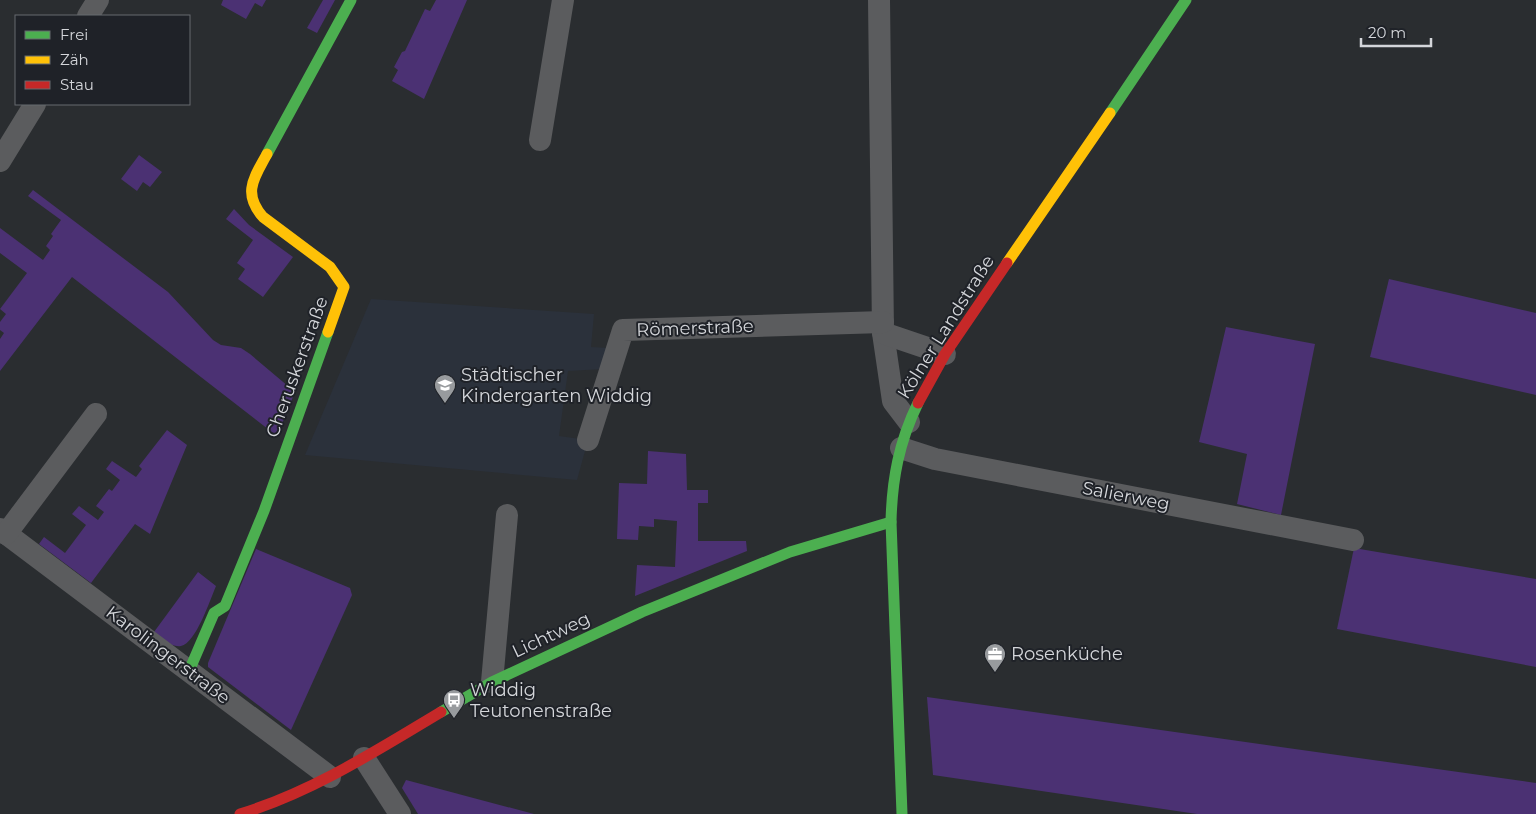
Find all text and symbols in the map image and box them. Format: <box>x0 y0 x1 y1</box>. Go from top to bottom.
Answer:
legend <box>15 15 190 105</box>
scale bar <box>1361 15 1431 47</box>
text: 20 m <box>1368 23 1406 42</box>
text: Frei <box>60 25 88 44</box>
text: Zäh <box>60 50 89 69</box>
text: Stau <box>60 75 94 94</box>
street label: Kölner Landstraße <box>893 251 999 403</box>
street label: Cheruskerstraße <box>261 293 333 441</box>
street label: Römerstraße <box>636 315 754 341</box>
place label: Städtischer Kindergarten Widdig <box>461 364 652 407</box>
school or university icon: Städtischer Kindergarten Widdig <box>433 373 457 404</box>
street label: Salierweg <box>1080 477 1172 515</box>
street label: Karolingerstraße <box>102 601 235 709</box>
street label: Lichtweg <box>509 607 593 663</box>
office icon: Rosenküche <box>983 642 1007 673</box>
place label: Rosenküche <box>1011 643 1123 665</box>
place label: Widdig Teutonenstraße <box>470 679 612 722</box>
bus stop icon: Widdig Teutonenstraße <box>442 688 466 719</box>

